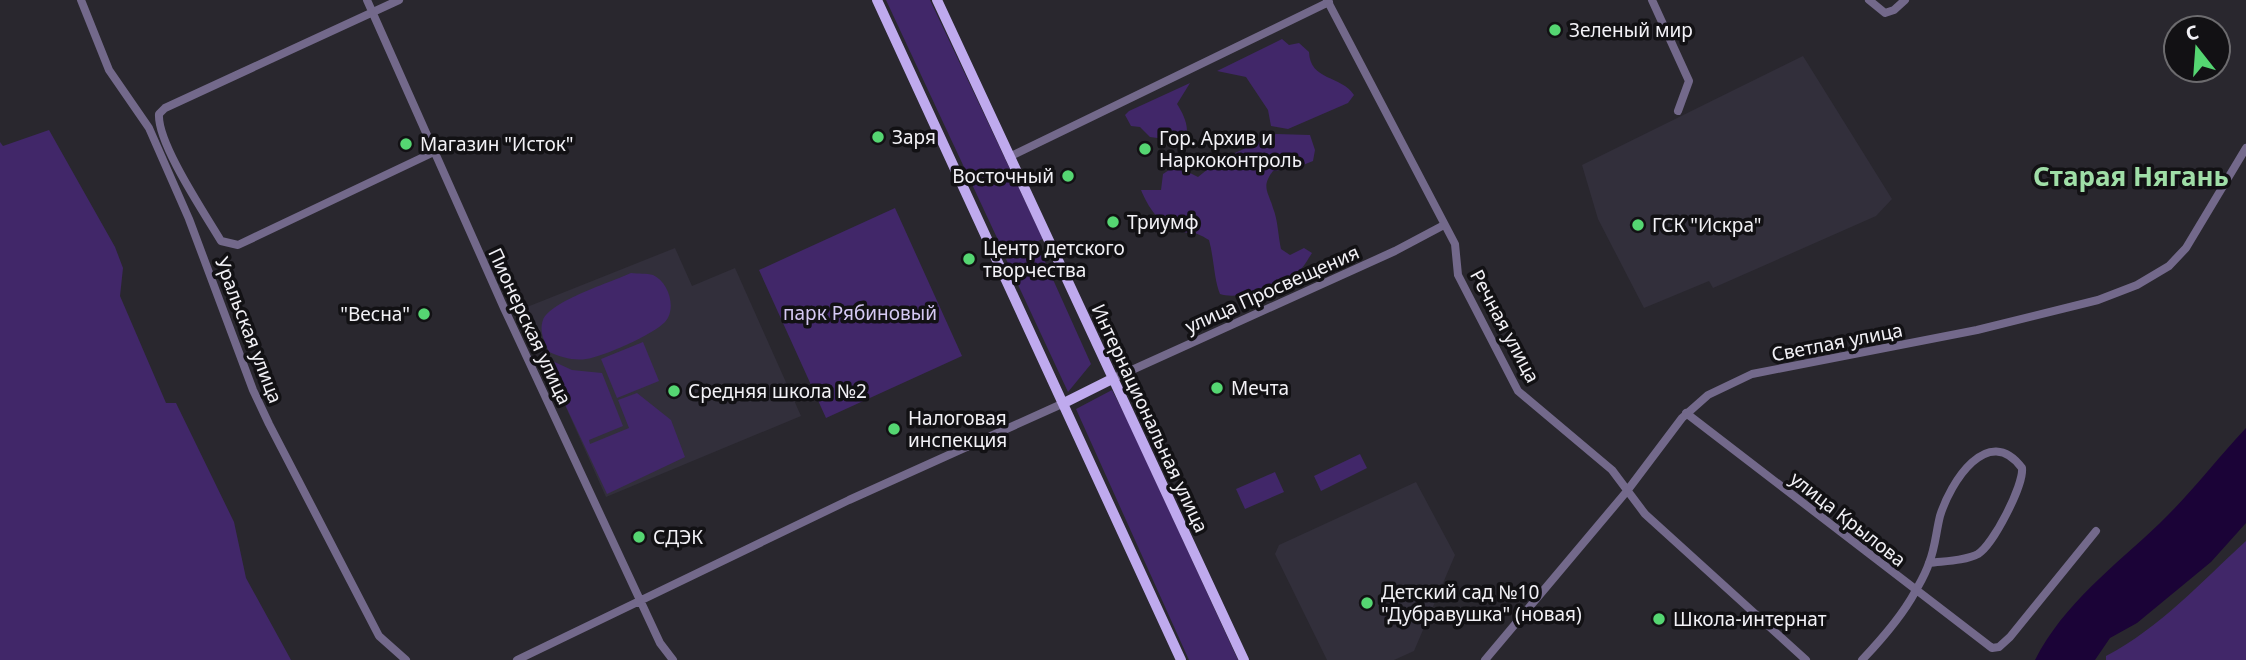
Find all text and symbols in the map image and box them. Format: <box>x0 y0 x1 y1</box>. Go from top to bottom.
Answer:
north arrow <box>2162 14 2232 84</box>
place label: Зеленый мир <box>1569 17 1693 43</box>
text: С <box>2182 19 2202 47</box>
marker: Зеленый мир <box>1547 22 1563 38</box>
place label: Заря <box>892 124 936 150</box>
place label: Гор. Архив и Наркоконтроль <box>1159 125 1302 173</box>
marker: Заря <box>870 129 886 145</box>
place label: Магазин "Исток" <box>420 131 574 157</box>
marker: Магазин "Исток" <box>398 136 414 152</box>
marker: Гор. Архив и Наркоконтроль <box>1137 141 1153 157</box>
district label: Старая Нягань <box>2033 158 2229 194</box>
place label: Восточный <box>952 163 1054 189</box>
marker: Восточный <box>1060 168 1076 184</box>
place label: Триумф <box>1127 209 1199 235</box>
place label: ГСК "Искра" <box>1652 212 1762 238</box>
marker: Триумф <box>1105 214 1121 230</box>
marker: ГСК "Искра" <box>1630 217 1646 233</box>
place label: Центр детского творчества <box>983 235 1125 283</box>
street label: улица Просвещения <box>1181 239 1363 339</box>
street label: Пионерская улица <box>482 243 578 409</box>
marker: Центр детского творчества <box>961 251 977 267</box>
street label: Уральская улица <box>209 253 289 407</box>
street label: Речная улица <box>1464 265 1546 387</box>
street label: Интернациональная улица <box>1086 299 1214 537</box>
park label: парк Рябиновый <box>783 300 937 326</box>
place label: "Весна" <box>340 301 410 327</box>
marker: "Весна" <box>416 306 432 322</box>
street label: Светлая улица <box>1769 317 1905 367</box>
place label: Мечта <box>1231 375 1289 401</box>
place label: Средняя школа №2 <box>688 378 867 404</box>
marker: Мечта <box>1209 380 1225 396</box>
marker: Средняя школа №2 <box>666 383 682 399</box>
place label: Налоговая инспекция <box>908 405 1007 453</box>
marker: Налоговая инспекция <box>886 421 902 437</box>
street label: улица Крылова <box>1785 466 1911 572</box>
place label: СДЭК <box>653 524 703 550</box>
marker: СДЭК <box>631 529 647 545</box>
place label: Детский сад №10 "Дубравушка" (новая) <box>1381 579 1582 627</box>
marker: Детский сад №10 "Дубравушка" (новая) <box>1359 595 1375 611</box>
place label: Школа-интернат <box>1673 606 1827 632</box>
marker: Школа-интернат <box>1651 611 1667 627</box>

